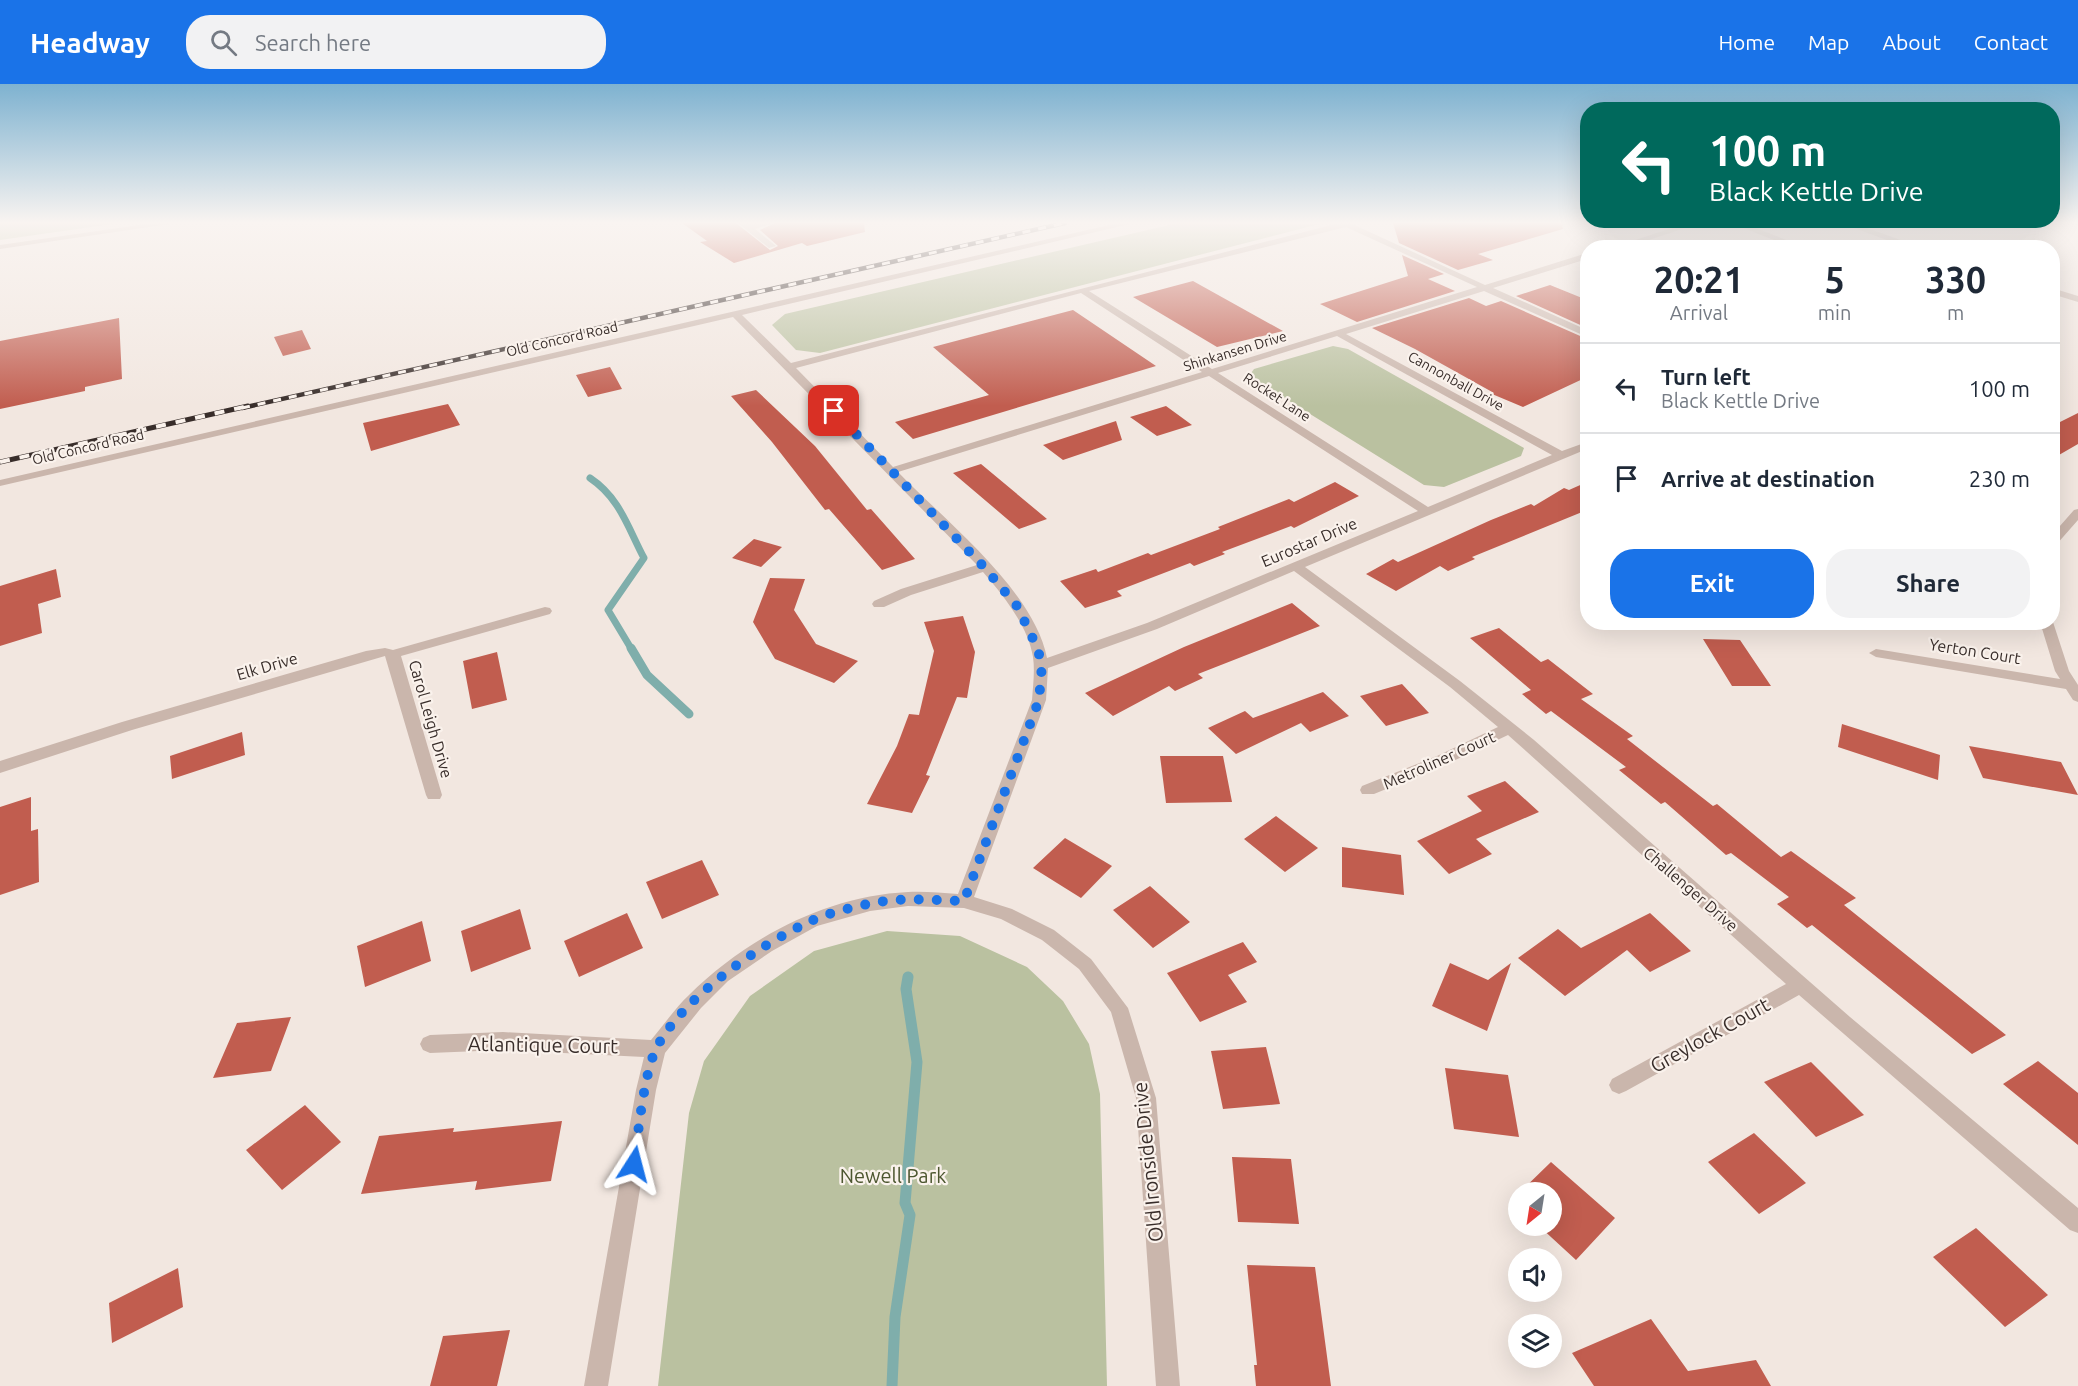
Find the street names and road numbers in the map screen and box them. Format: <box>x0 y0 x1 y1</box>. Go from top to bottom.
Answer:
street label: Old Concord Road <box>505 318 619 360</box>
street label: Shinkansen Drive <box>1181 328 1289 374</box>
street label: Cannonball Drive <box>1405 348 1507 414</box>
street label: Rocket Lane <box>1240 369 1314 425</box>
street label: Old Concord Road <box>31 426 145 468</box>
street label: Eurostar Drive <box>1258 514 1360 570</box>
street label: Yerton Court <box>1928 635 2023 667</box>
street label: Elk Drive <box>234 649 300 683</box>
street label: Carol Leigh Drive <box>406 658 456 780</box>
street label: Metroliner Court <box>1380 727 1499 793</box>
street label: Challenger Drive <box>1640 843 1742 935</box>
street label: Greylock Court <box>1646 992 1774 1077</box>
street label: Atlantique Court <box>468 1032 618 1057</box>
street label: Old Ironside Drive <box>1128 1081 1167 1243</box>

